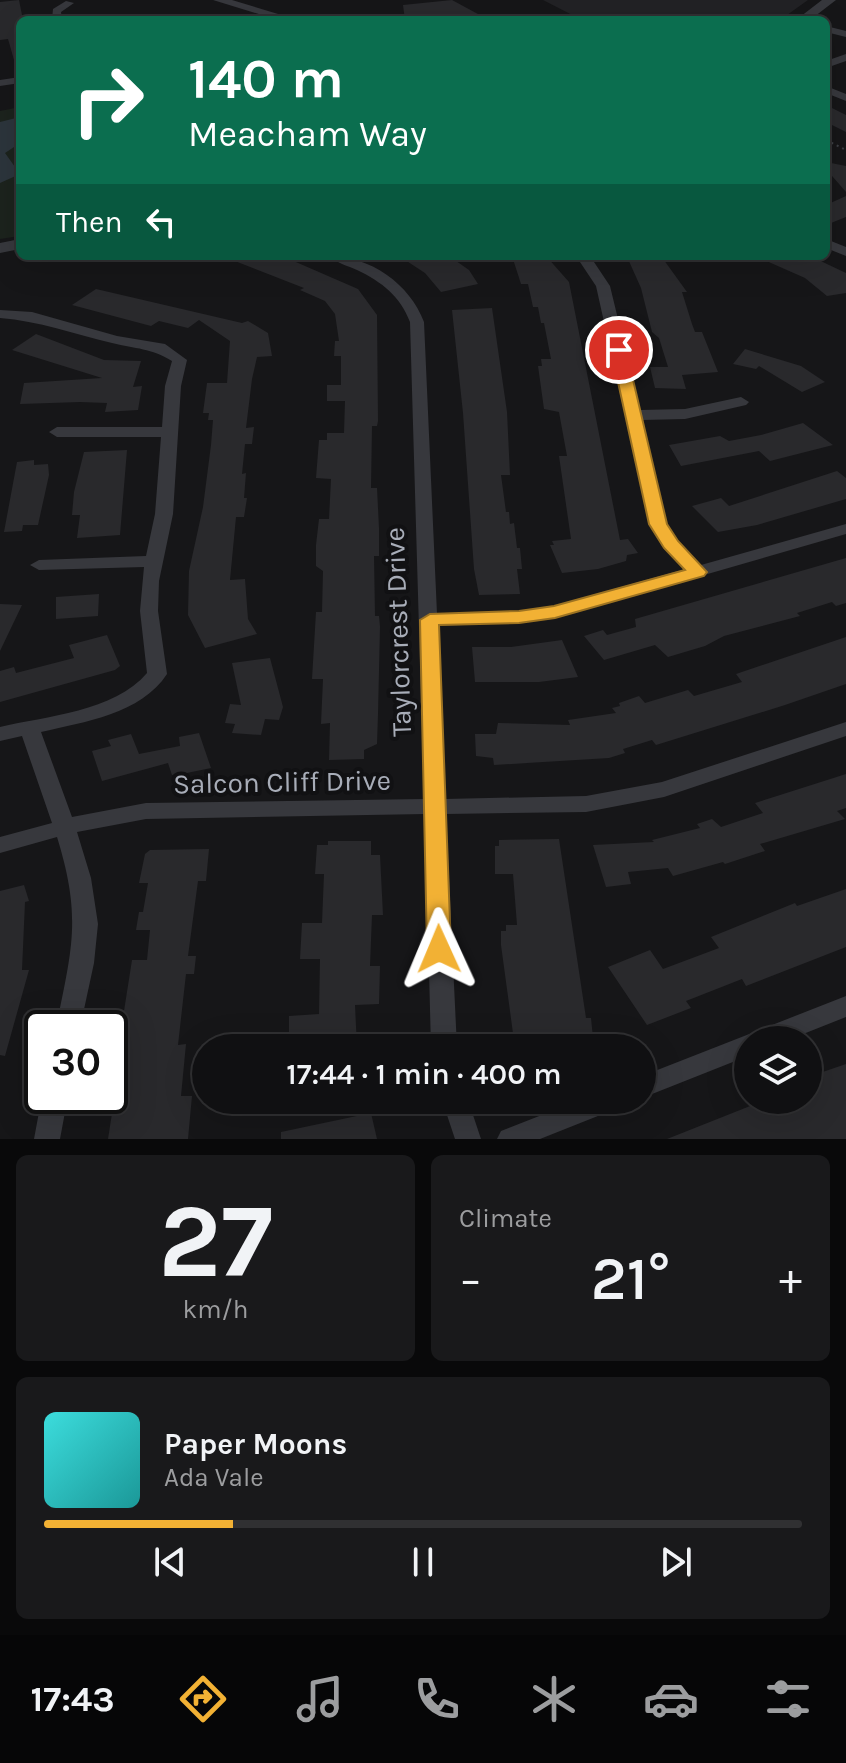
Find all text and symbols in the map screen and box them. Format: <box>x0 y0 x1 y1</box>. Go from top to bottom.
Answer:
text: 140 m <box>188 46 344 111</box>
icon: right <box>56 48 160 152</box>
text: Meacham Way <box>188 113 427 155</box>
icon: left <box>139 200 183 244</box>
text: Then <box>56 204 123 240</box>
pin <box>585 316 653 384</box>
icon: arrive <box>597 328 641 372</box>
street label: Taylorcrest Drive <box>378 527 418 737</box>
street label: Salcon Cliff Drive <box>173 764 391 800</box>
position arrow <box>397 907 481 991</box>
speed limit sign: 30 <box>24 1010 128 1114</box>
map controls <box>734 1026 822 1114</box>
button: layers <box>734 1026 822 1114</box>
text: 17:44 · 1 min · 400 m <box>286 1056 562 1092</box>
text: 27 <box>158 1181 273 1302</box>
text: Climate <box>459 1203 552 1234</box>
text: 21° <box>591 1244 670 1314</box>
text: − <box>459 1254 482 1305</box>
text: + <box>779 1254 802 1305</box>
text: km/h <box>183 1294 248 1325</box>
text: Paper Moons <box>164 1426 347 1462</box>
text: Ada Vale <box>164 1462 264 1493</box>
icon: previous <box>148 1540 192 1584</box>
icon: pause <box>401 1540 445 1584</box>
icon: next <box>654 1540 698 1584</box>
icon: directions <box>175 1671 231 1727</box>
icon: music <box>292 1671 348 1727</box>
icon: phone <box>409 1671 465 1727</box>
icon: climate <box>526 1671 582 1727</box>
icon: car <box>643 1671 699 1727</box>
icon: filters <box>760 1671 816 1727</box>
text: 17:43 <box>30 1678 115 1720</box>

